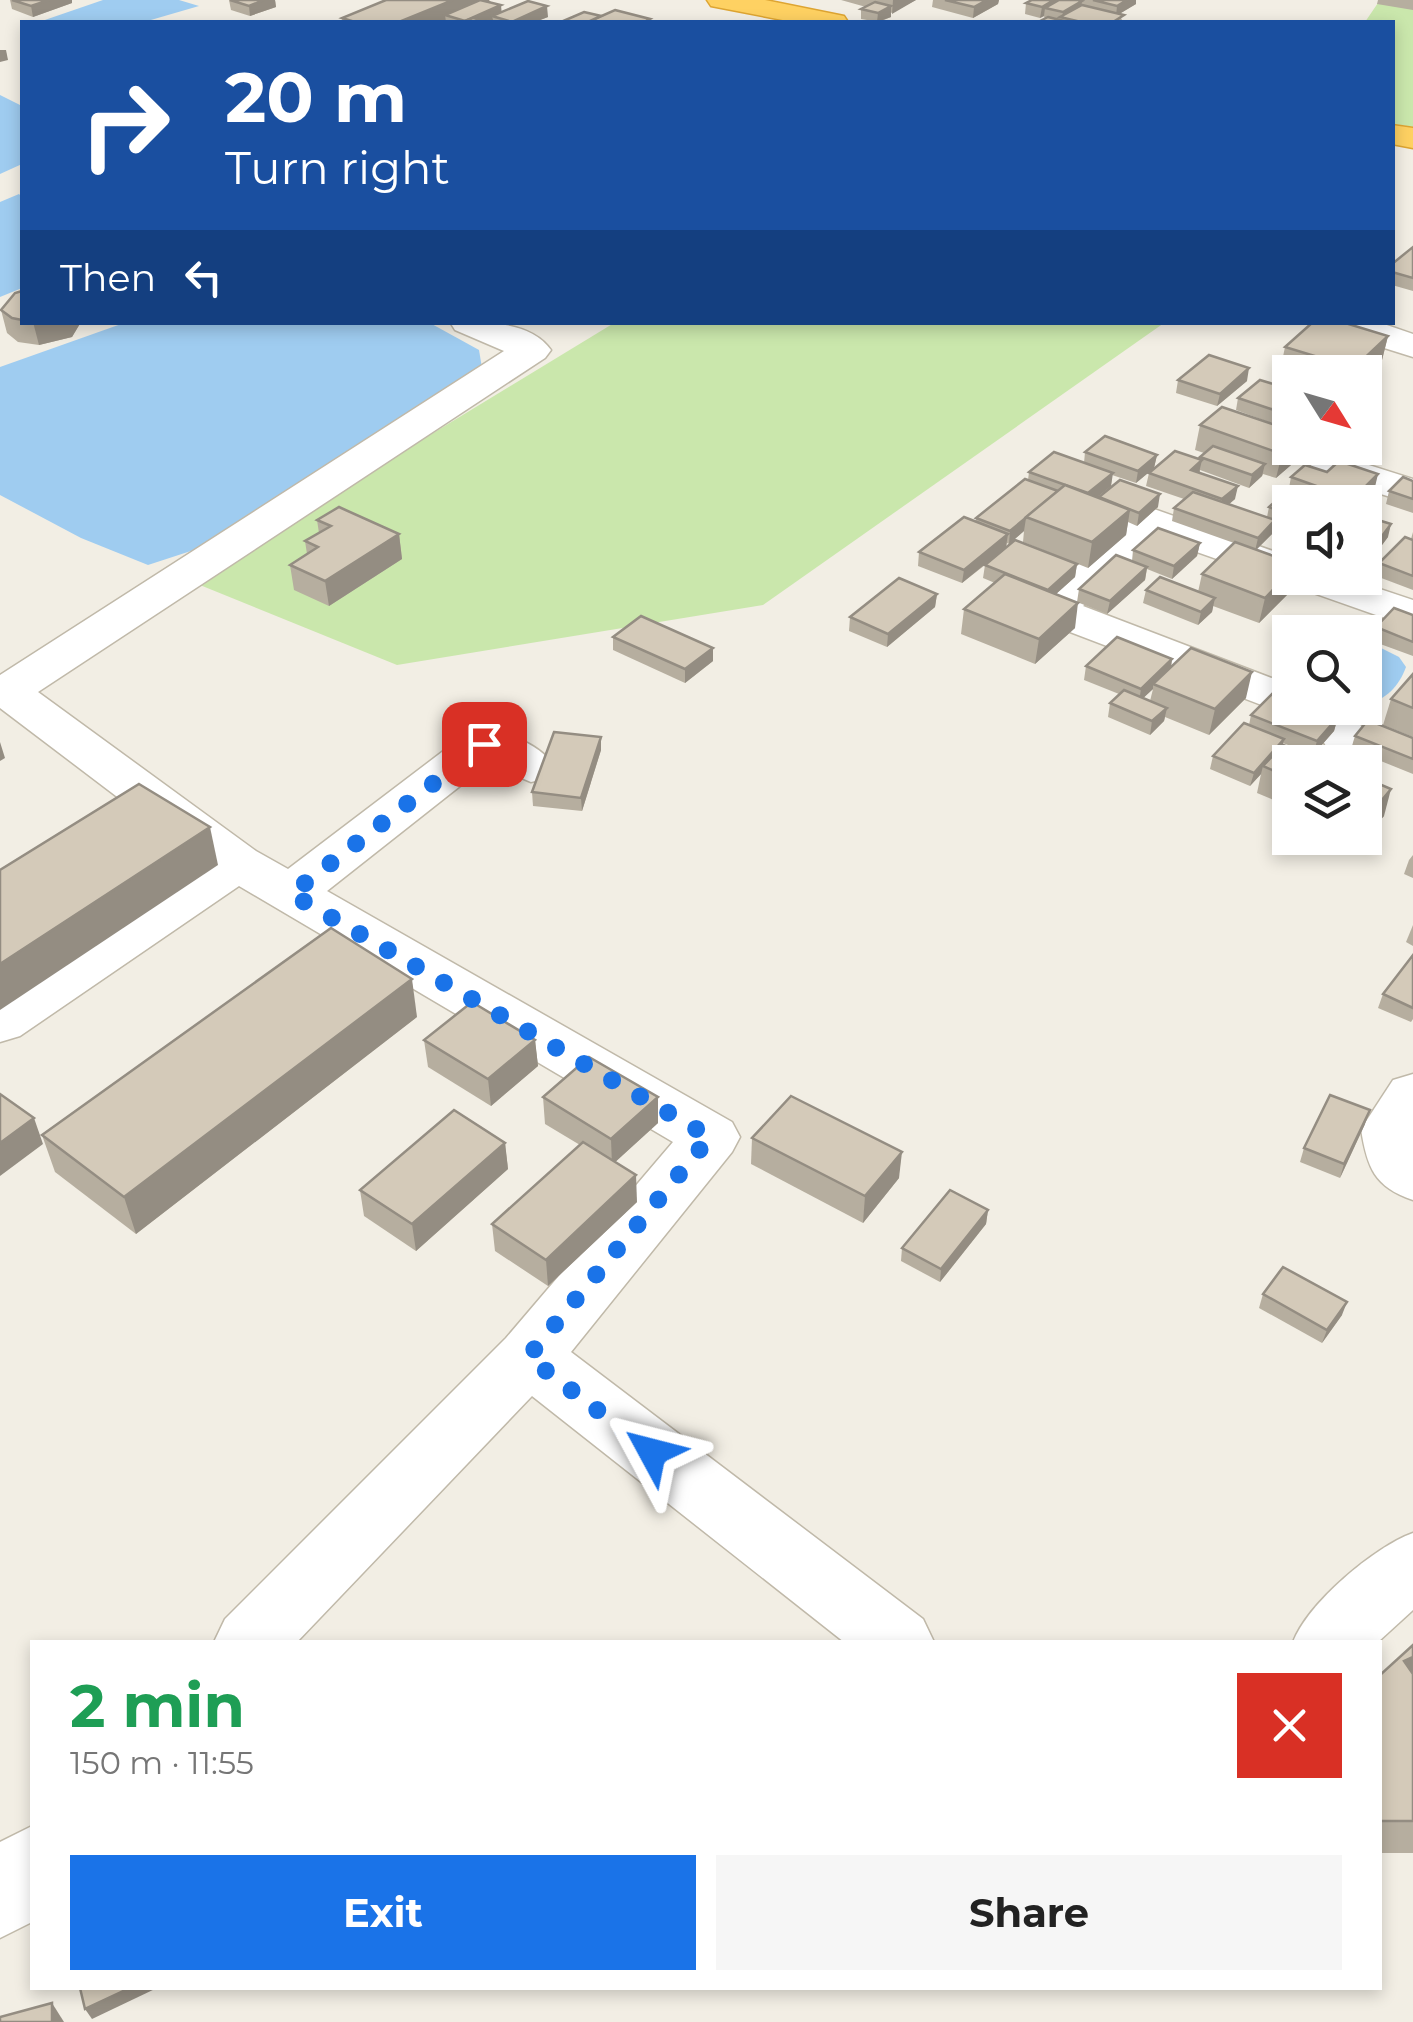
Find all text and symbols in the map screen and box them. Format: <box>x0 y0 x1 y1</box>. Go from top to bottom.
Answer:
text: 20 m <box>225 54 407 140</box>
icon: right <box>60 60 190 190</box>
text: Turn right <box>225 140 450 195</box>
icon: left <box>176 250 231 305</box>
text: Then <box>60 254 156 301</box>
north arrow <box>1272 355 1382 465</box>
map controls <box>1272 355 1382 855</box>
button: sound <box>1272 485 1382 595</box>
button: search <box>1272 615 1382 725</box>
pin <box>442 702 527 787</box>
icon: arrive <box>457 717 512 772</box>
button: layers <box>1272 745 1382 855</box>
position arrow <box>600 1400 704 1504</box>
text: 2 min <box>70 1669 245 1742</box>
button: close <box>1237 1673 1342 1778</box>
text: 150 m · 11:55 <box>70 1743 254 1782</box>
button: Exit <box>70 1855 696 1970</box>
button: Share <box>716 1855 1342 1970</box>

